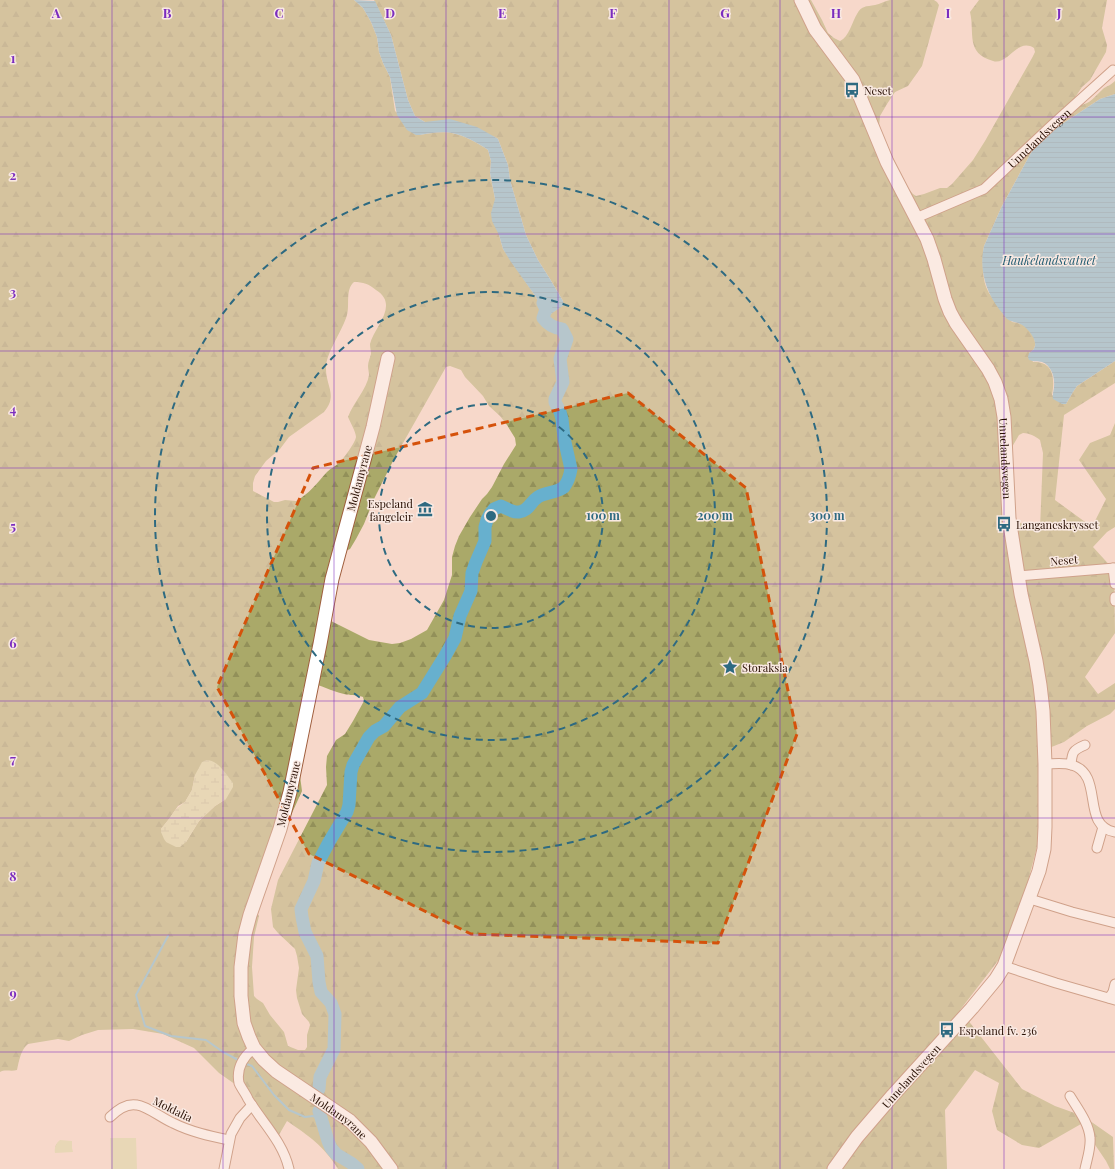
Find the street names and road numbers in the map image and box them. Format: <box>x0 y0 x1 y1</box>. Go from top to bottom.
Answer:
street label: Unnelandsvegen <box>1004 104 1074 171</box>
street label: Unnelandsvegen <box>997 417 1016 500</box>
street label: Moldamyrane <box>343 443 375 513</box>
street label: Neset <box>1050 551 1078 569</box>
street label: Moldamyrane <box>273 759 304 829</box>
street label: Unnelandsvegen <box>878 1040 944 1111</box>
street label: Moldamyrane <box>308 1089 371 1142</box>
street label: Moldalia <box>151 1093 196 1125</box>

